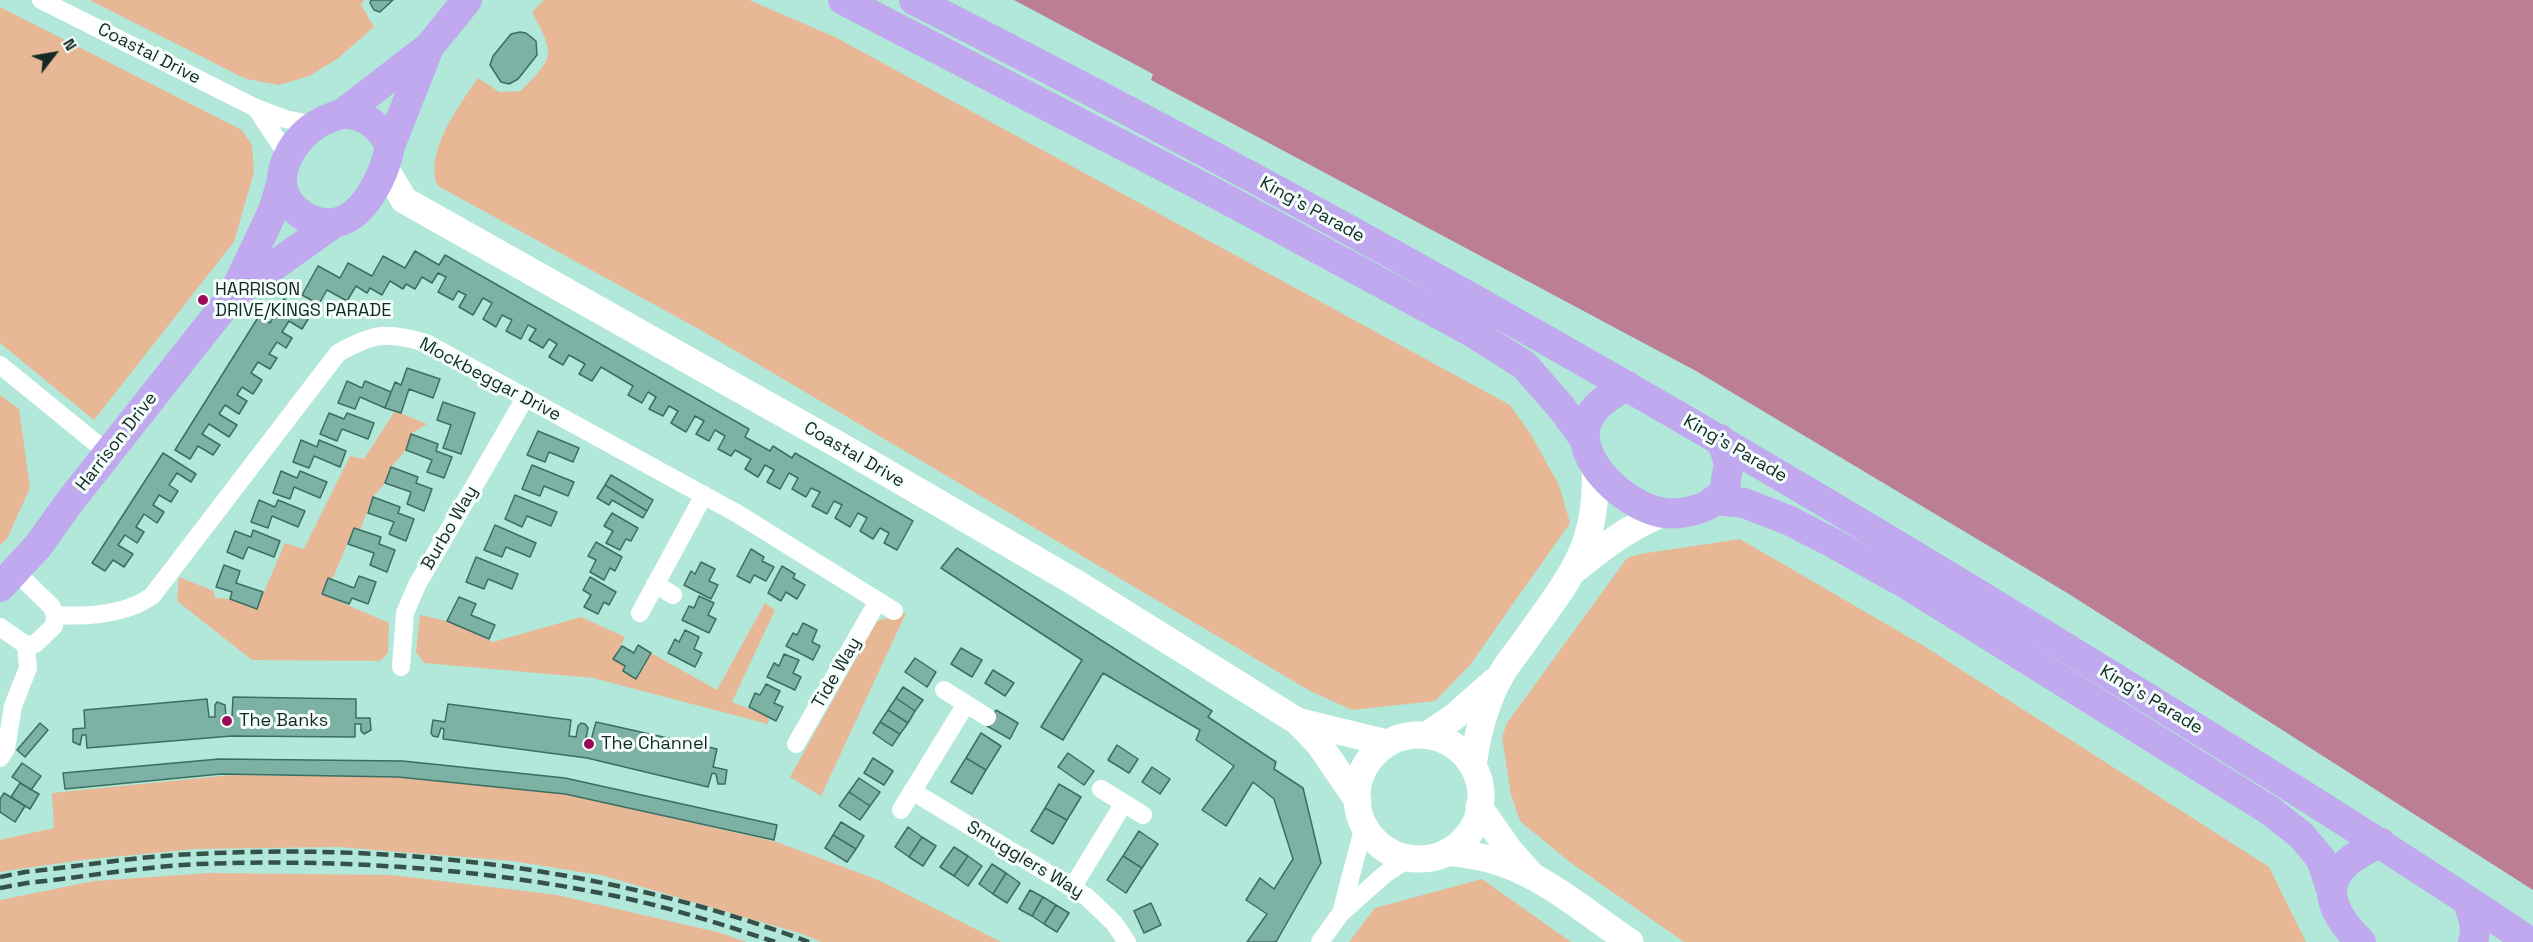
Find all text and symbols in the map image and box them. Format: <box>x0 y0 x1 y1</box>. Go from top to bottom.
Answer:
street label: Coastal Drive <box>94 19 204 89</box>
north arrow <box>24 24 84 84</box>
text: N <box>58 34 82 54</box>
street label: King's Parade <box>1256 172 1368 248</box>
place label: HARRISON DRIVE/KINGS PARADE <box>215 279 391 322</box>
marker: HARRISON DRIVE/KINGS PARADE <box>196 293 210 307</box>
street label: Mockbeggar Drive <box>415 334 565 426</box>
street label: Harrison Drive <box>72 388 162 496</box>
street label: King's Parade <box>1679 411 1791 487</box>
street label: Coastal Drive <box>800 417 908 493</box>
street label: Burbo Way <box>417 482 483 574</box>
street label: Tide Way <box>808 634 866 712</box>
street label: King's Parade <box>2096 661 2206 739</box>
place label: The Banks <box>239 710 328 732</box>
marker: The Banks <box>220 714 234 728</box>
place label: The Channel <box>601 733 708 755</box>
marker: The Channel <box>582 737 596 751</box>
street label: Smugglers Way <box>962 816 1088 904</box>

